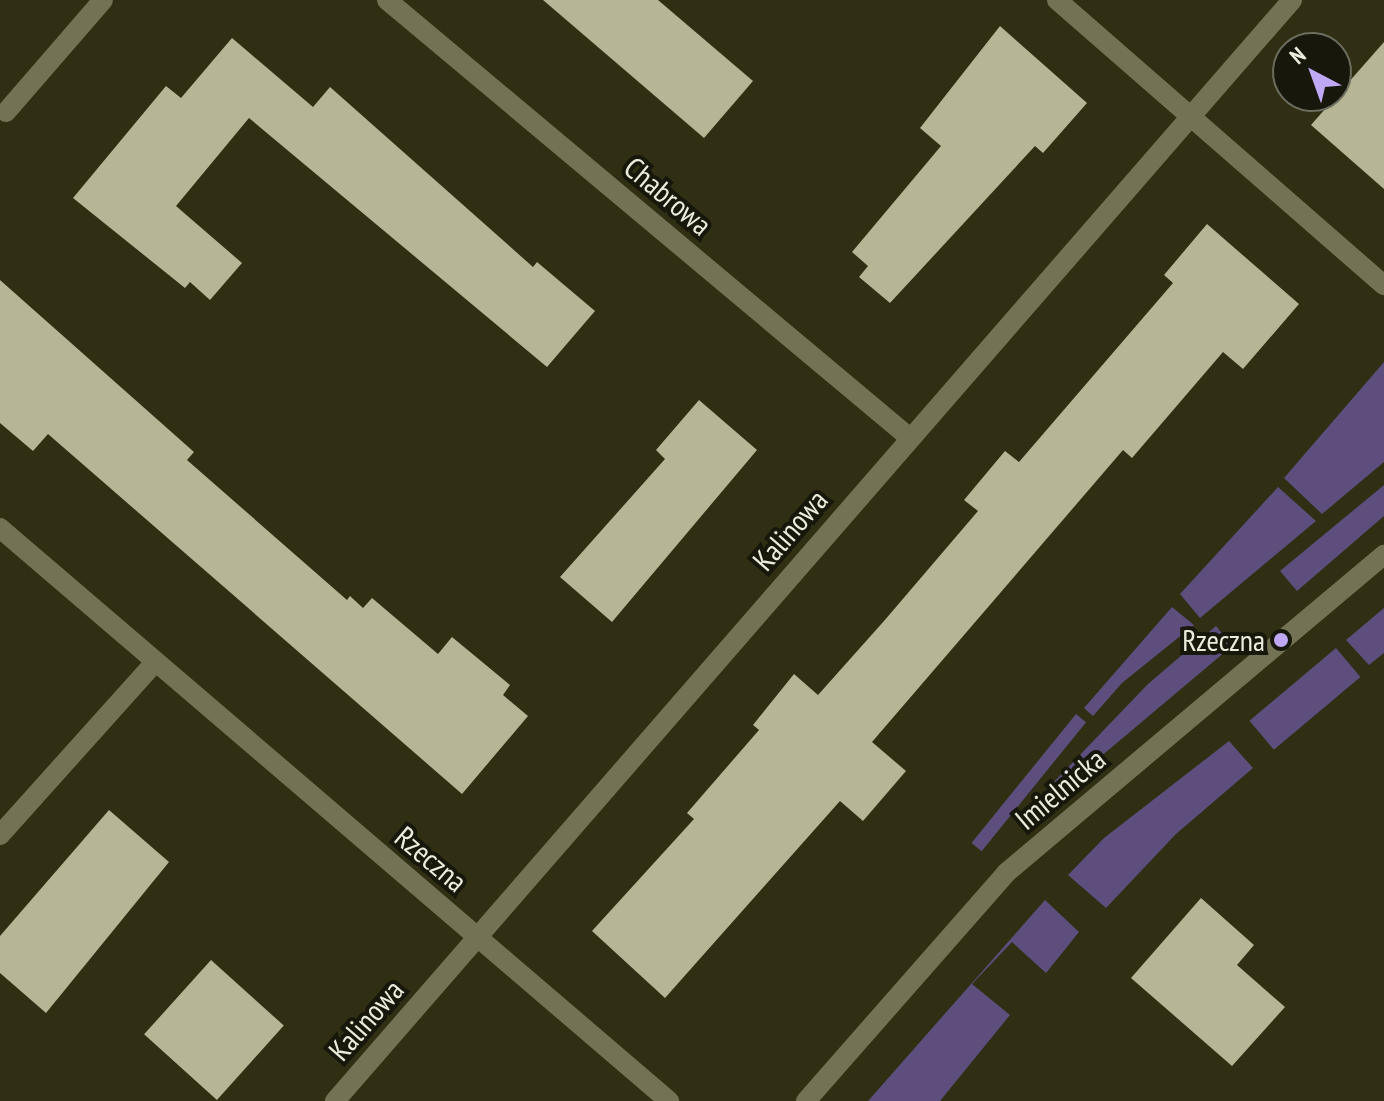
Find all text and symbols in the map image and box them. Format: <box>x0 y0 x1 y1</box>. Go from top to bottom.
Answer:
north arrow <box>1272 32 1352 112</box>
text: N <box>1284 41 1311 70</box>
street label: Chabrowa <box>617 149 719 243</box>
street label: Kalinowa <box>745 482 835 578</box>
place label: Rzeczna <box>1182 622 1265 658</box>
marker: Rzeczna <box>1272 631 1290 649</box>
street label: Imielnicka <box>1008 741 1112 837</box>
street label: Rzeczna <box>388 819 474 899</box>
street label: Kalinowa <box>321 972 411 1068</box>

